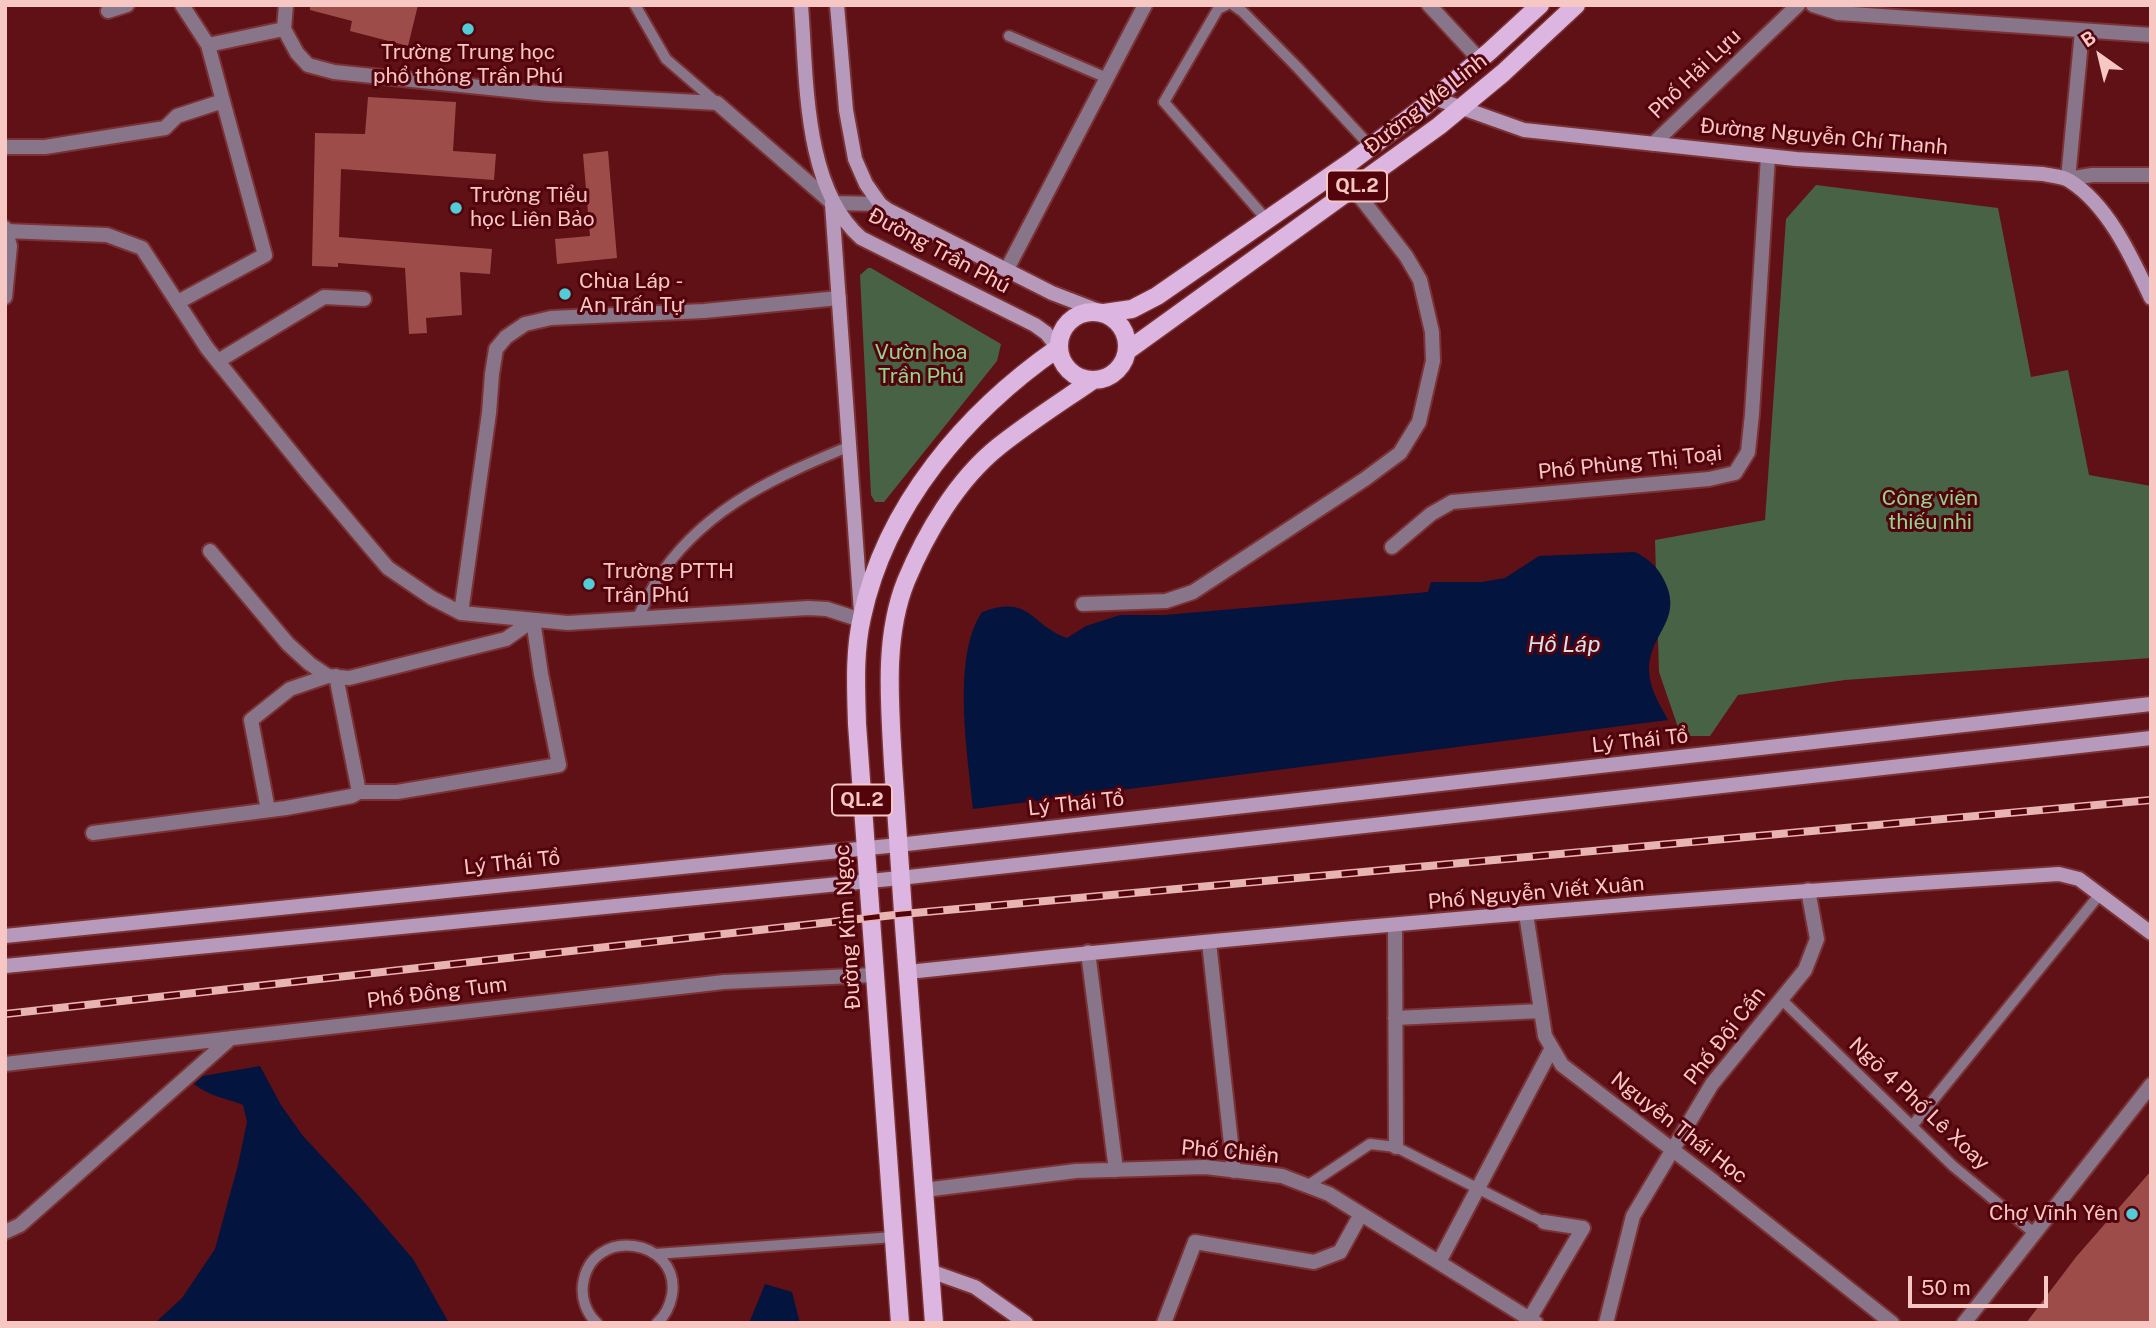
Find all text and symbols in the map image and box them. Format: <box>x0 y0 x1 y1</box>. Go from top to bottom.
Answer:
marker: Trường Trung học phổ thông Trần Phú <box>460 21 476 37</box>
north arrow <box>2065 21 2135 91</box>
street label: Phố Hải Lựu <box>1644 24 1746 124</box>
text: B <box>2077 26 2100 51</box>
place label: Trường Trung học phổ thông Trần Phú <box>373 40 563 90</box>
street label: Đường Mê Linh <box>1360 48 1492 160</box>
street label: Đường Nguyễn Chí Thanh <box>1699 114 1949 160</box>
road number: QL.2 <box>1327 170 1387 202</box>
place label: Trường Tiểu học Liên Bảo <box>470 183 595 233</box>
marker: Trường Tiểu học Liên Bảo <box>448 200 464 216</box>
street label: Đường Trần Phú <box>864 203 1014 299</box>
place label: Chùa Láp - An Trấn Tự <box>579 269 685 319</box>
marker: Chùa Láp - An Trấn Tự <box>557 286 573 302</box>
park label: Vườn hoa Trần Phú <box>875 340 967 390</box>
street label: Phố Phùng Thị Toại <box>1537 441 1723 485</box>
park label: Công viên thiếu nhi <box>1882 486 1978 536</box>
place label: Trường PTTH Trần Phú <box>603 559 734 609</box>
marker: Trường PTTH Trần Phú <box>581 576 597 592</box>
water label: Hồ Láp <box>1527 631 1601 659</box>
street label: Lý Thái Tổ <box>1590 723 1690 759</box>
road number: QL.2 <box>832 785 892 816</box>
street label: Lý Thái Tổ <box>1026 786 1126 822</box>
street label: Đường Kim Ngọc <box>830 843 866 1011</box>
street label: Lý Thái Tổ <box>462 845 562 881</box>
street label: Phố Nguyễn Viết Xuân <box>1427 871 1645 915</box>
street label: Phố Đồng Tum <box>365 972 509 1014</box>
street label: Phố Đội Cấn <box>1679 982 1771 1090</box>
street label: Ngõ 4 Phố Lê Xoay <box>1843 1032 1995 1176</box>
street label: Nguyễn Thái Học <box>1606 1067 1752 1189</box>
street label: Phố Chiền <box>1180 1135 1280 1169</box>
place label: Chợ Vĩnh Yên <box>1989 1201 2118 1227</box>
marker: Chợ Vĩnh Yên <box>2124 1206 2140 1222</box>
scale bar <box>1911 1262 2051 1306</box>
text: 50 m <box>1921 1275 1971 1300</box>

